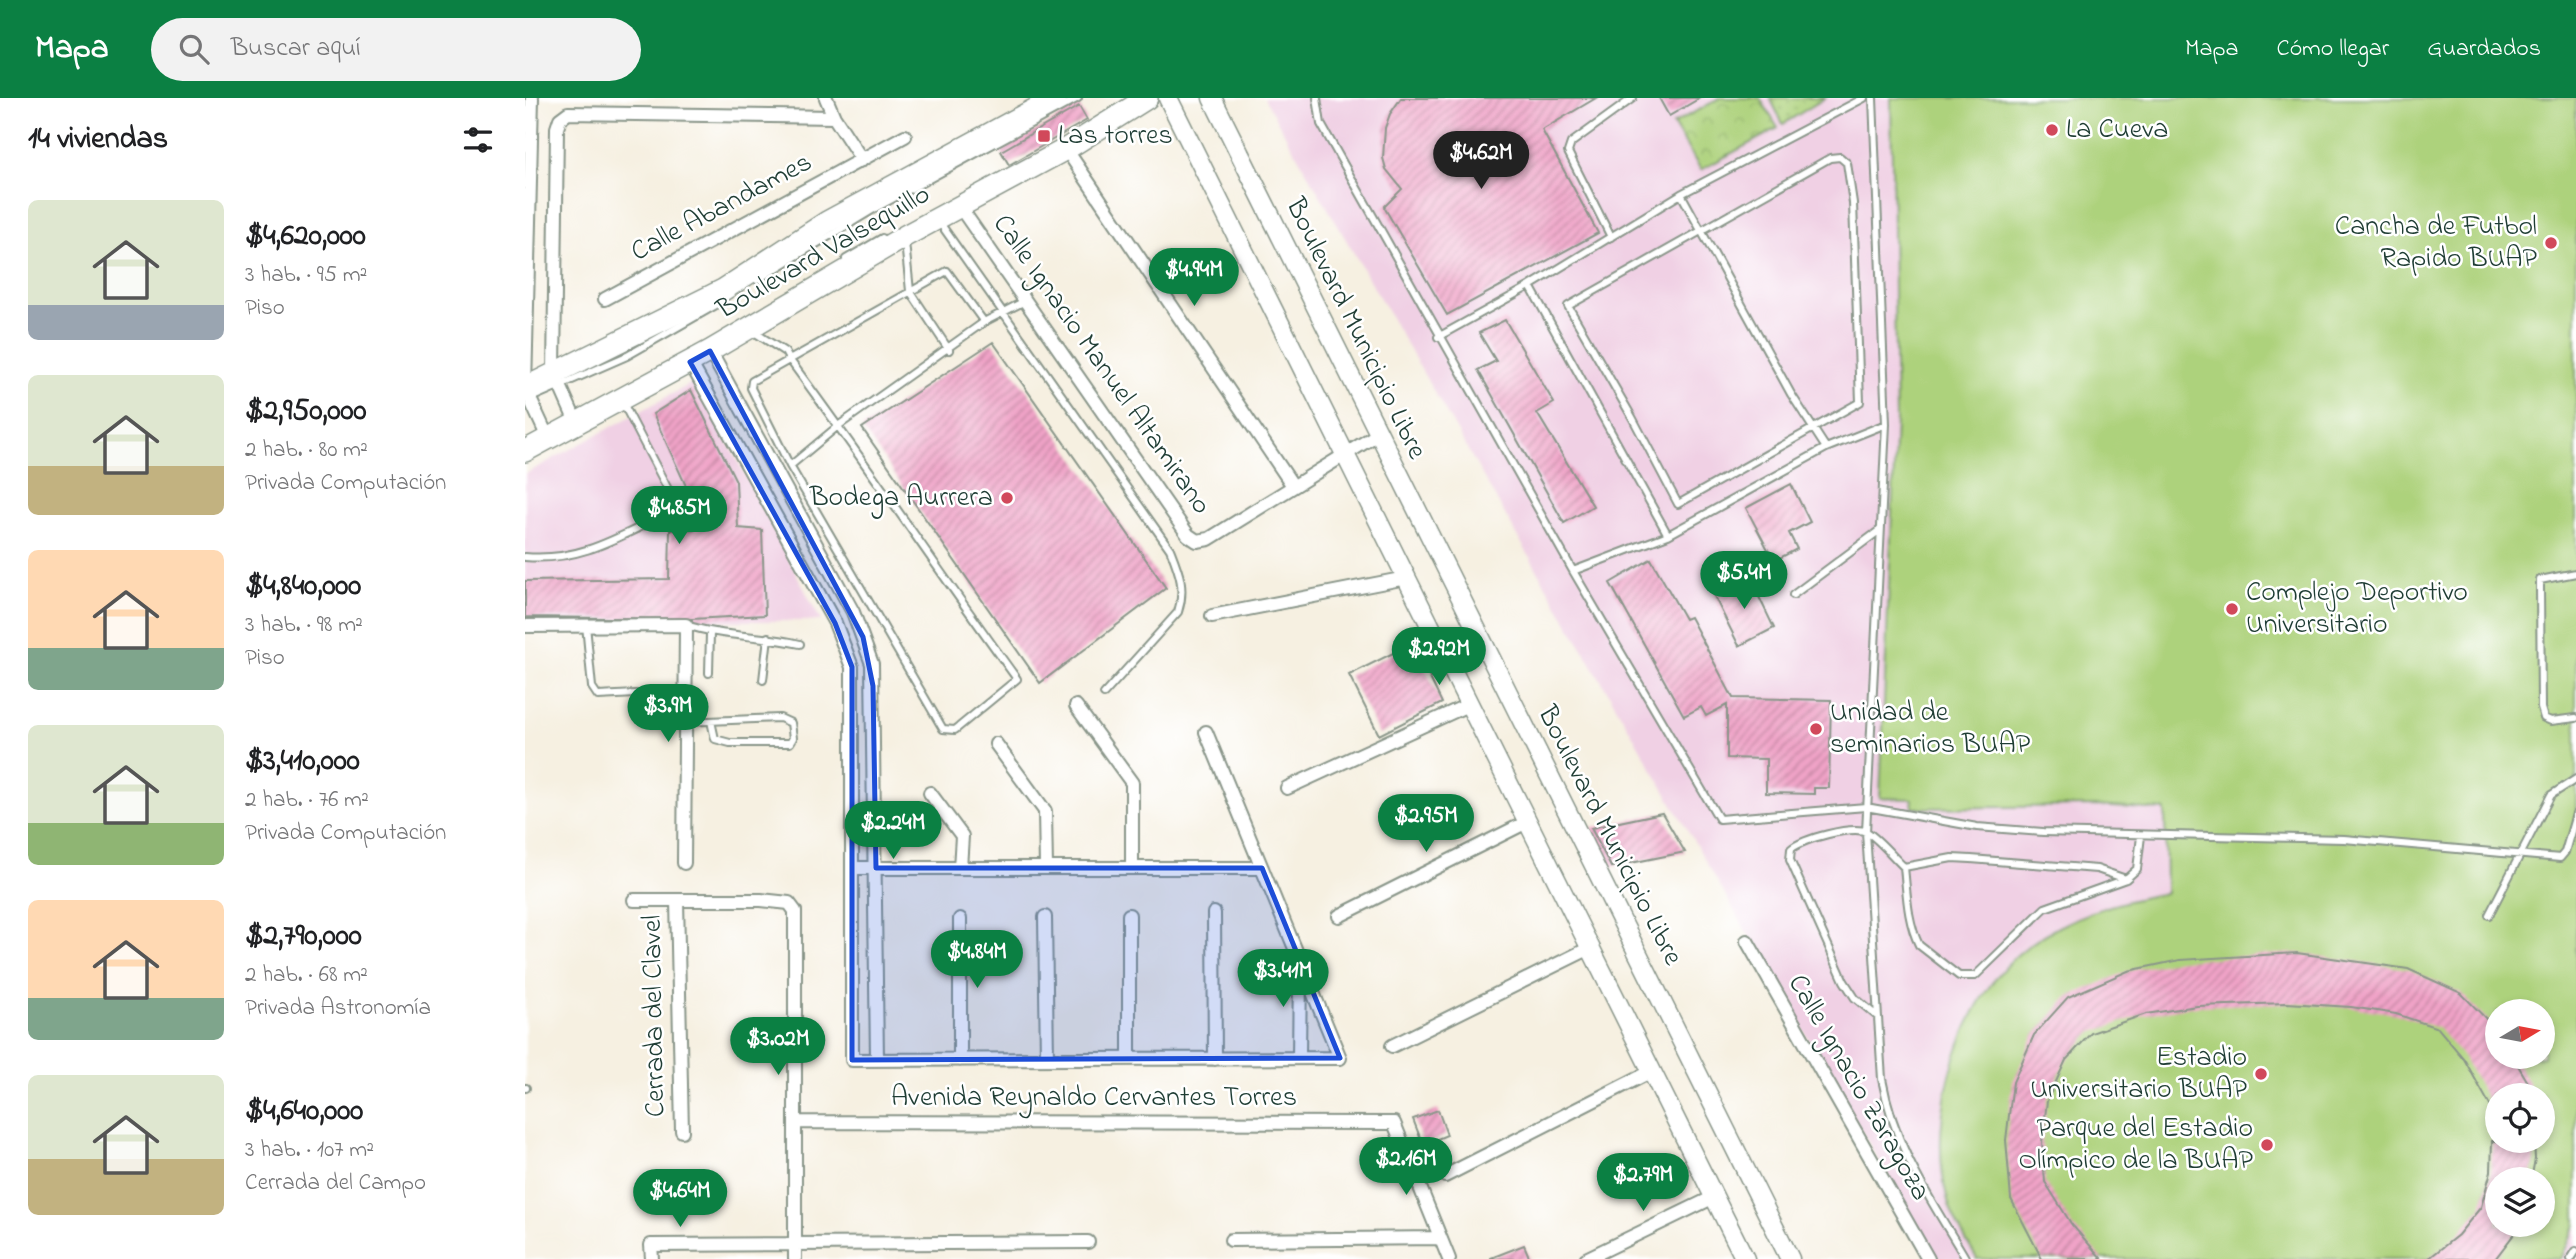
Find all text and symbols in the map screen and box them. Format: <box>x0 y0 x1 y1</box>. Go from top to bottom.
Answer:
search box <box>151 18 641 81</box>
text: Mapa <box>35 25 109 73</box>
icon: search <box>175 30 213 68</box>
text: Buscar aquí <box>231 30 361 68</box>
text: Mapa <box>2185 32 2238 67</box>
text: Cómo llegar <box>2276 32 2389 67</box>
text: Guardados <box>2427 32 2541 67</box>
place label: La Cueva <box>2066 110 2168 151</box>
place label: Las torres <box>1058 116 1173 157</box>
text: 14 viviendas <box>28 118 168 162</box>
icon: filters <box>459 121 497 159</box>
marker: La Cueva <box>2044 122 2060 138</box>
marker: Las torres <box>1036 128 1052 144</box>
pin: $4.62M <box>1424 132 1538 191</box>
text: $4.62M <box>1449 137 1513 170</box>
street label: Calle Abandames <box>624 143 820 273</box>
street label: Boulevard Valsequillo <box>709 175 938 331</box>
street label: Boulevard Municipio Libre <box>1273 190 1436 467</box>
street label: Calle Ignacio Manuel Altamirano <box>982 207 1220 523</box>
place label: Cancha de Futbol Rapido BUAP <box>2335 207 2537 280</box>
text: $4,620,000 <box>245 215 366 259</box>
icon: home <box>84 228 168 312</box>
marker: Cancha de Futbol Rapido BUAP <box>2543 235 2559 251</box>
pin: $4.94M <box>1137 248 1251 308</box>
text: $4.94M <box>1165 254 1223 287</box>
text: 3 hab. · 95 m² <box>245 259 367 292</box>
text: Piso <box>245 292 285 325</box>
text: $2,950,000 <box>245 390 366 434</box>
icon: home <box>84 403 168 487</box>
text: 2 hab. · 80 m² <box>245 434 368 467</box>
text: Privada Computación <box>245 467 446 500</box>
place label: Bodega Aurrera <box>809 478 993 519</box>
pin: $4.85M <box>622 486 736 546</box>
marker: Bodega Aurrera <box>999 490 1015 506</box>
text: $4.85M <box>647 492 711 525</box>
pin: $5.4M <box>1695 552 1793 611</box>
text: $5.4M <box>1716 557 1772 590</box>
text: $4,840,000 <box>245 565 361 609</box>
place label: Complejo Deportivo Universitario <box>2246 573 2468 646</box>
icon: home <box>84 578 168 662</box>
marker: Complejo Deportivo Universitario <box>2224 601 2240 617</box>
text: 3 hab. · 98 m² <box>245 609 363 642</box>
pin: $2.92M <box>1382 628 1496 687</box>
text: $2.92M <box>1408 633 1470 666</box>
text: Piso <box>245 642 285 675</box>
pin: $3.9M <box>619 684 717 744</box>
text: $3.9M <box>644 690 693 723</box>
place label: Unidad de seminarios BUAP <box>1830 693 2031 766</box>
street label: Boulevard Municipio Libre <box>1525 698 1692 973</box>
marker: Unidad de seminarios BUAP <box>1808 721 1824 737</box>
text: $3,410,000 <box>245 740 360 784</box>
icon: home <box>84 753 168 837</box>
text: 2 hab. · 76 m² <box>245 784 369 817</box>
pin: $2.95M <box>1369 794 1483 854</box>
text: $2.95M <box>1394 800 1458 833</box>
pin: $2.24M <box>836 802 950 861</box>
text: $2.24M <box>861 807 925 840</box>
text: Privada Computación <box>245 817 446 850</box>
street label: Cerrada del Clavel <box>633 914 677 1118</box>
text: $2,790,000 <box>245 915 362 959</box>
icon: home <box>84 928 168 1012</box>
pin: $4.84M <box>920 930 1034 990</box>
text: $4.84M <box>947 936 1007 969</box>
pin: $3.41M <box>1226 950 1340 1009</box>
text: $3.41M <box>1254 955 1312 988</box>
text: 2 hab. · 68 m² <box>245 959 368 992</box>
street label: Calle Ignacio Zaragoza <box>1776 967 1940 1209</box>
text: Privada Astronomía <box>245 992 431 1025</box>
north arrow <box>2485 999 2555 1069</box>
map controls <box>2485 999 2555 1237</box>
pin: $3.02M <box>721 1018 835 1077</box>
text: $3.02M <box>746 1023 810 1056</box>
place label: Estadio Universitario BUAP <box>2030 1038 2247 1111</box>
marker: Estadio Universitario BUAP <box>2253 1066 2269 1082</box>
street label: Avenida Reynaldo Cervantes Torres <box>891 1078 1297 1119</box>
button: locate <box>2485 1083 2555 1153</box>
text: $4,640,000 <box>245 1090 363 1134</box>
icon: home <box>84 1103 168 1187</box>
place label: Parque del Estadio Olímpico de la BUAP <box>2018 1109 2253 1182</box>
text: 3 hab. · 107 m² <box>245 1134 374 1167</box>
marker: Parque del Estadio Olímpico de la BUAP <box>2259 1137 2275 1153</box>
pin: $2.16M <box>1349 1138 1463 1197</box>
text: $2.16M <box>1375 1143 1437 1176</box>
pin: $2.79M <box>1586 1154 1700 1213</box>
text: $2.79M <box>1613 1159 1673 1192</box>
text: Cerrada del Campo <box>245 1167 426 1200</box>
button: layers <box>2485 1167 2555 1237</box>
pin: $4.64M <box>623 1170 737 1229</box>
text: $4.64M <box>649 1175 711 1208</box>

